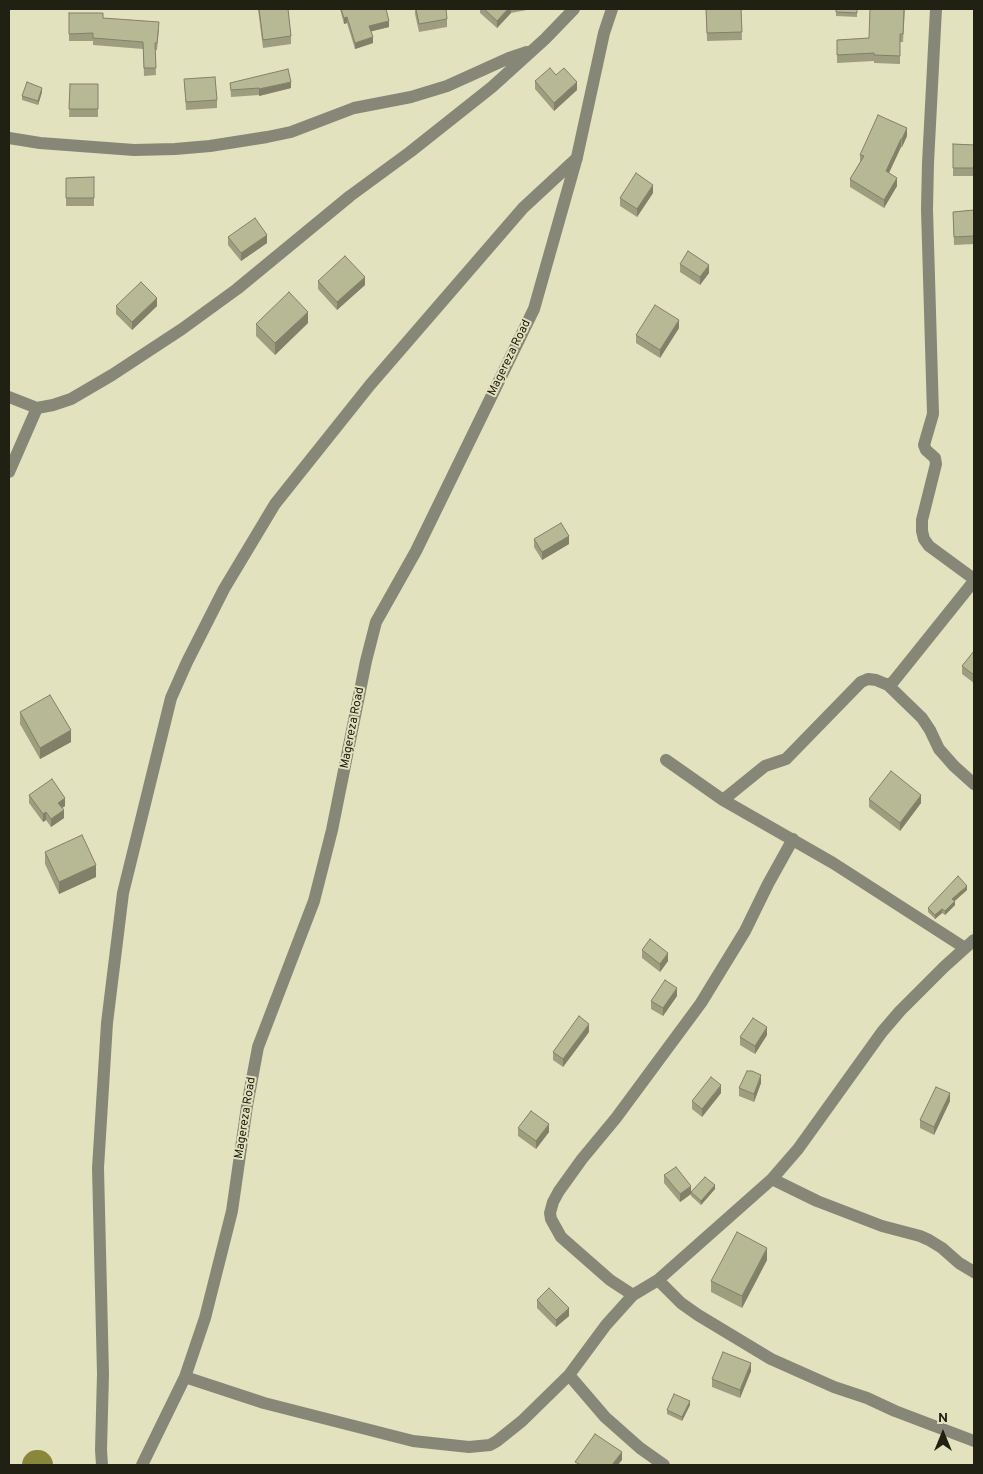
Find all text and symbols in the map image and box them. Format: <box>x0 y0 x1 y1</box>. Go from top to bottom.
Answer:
street label: Magereza Road <box>485 318 535 398</box>
street label: Magereza Road <box>338 686 368 770</box>
street label: Magereza Road <box>232 1076 260 1160</box>
north arrow <box>918 1409 968 1459</box>
text: N <box>938 1410 948 1427</box>

